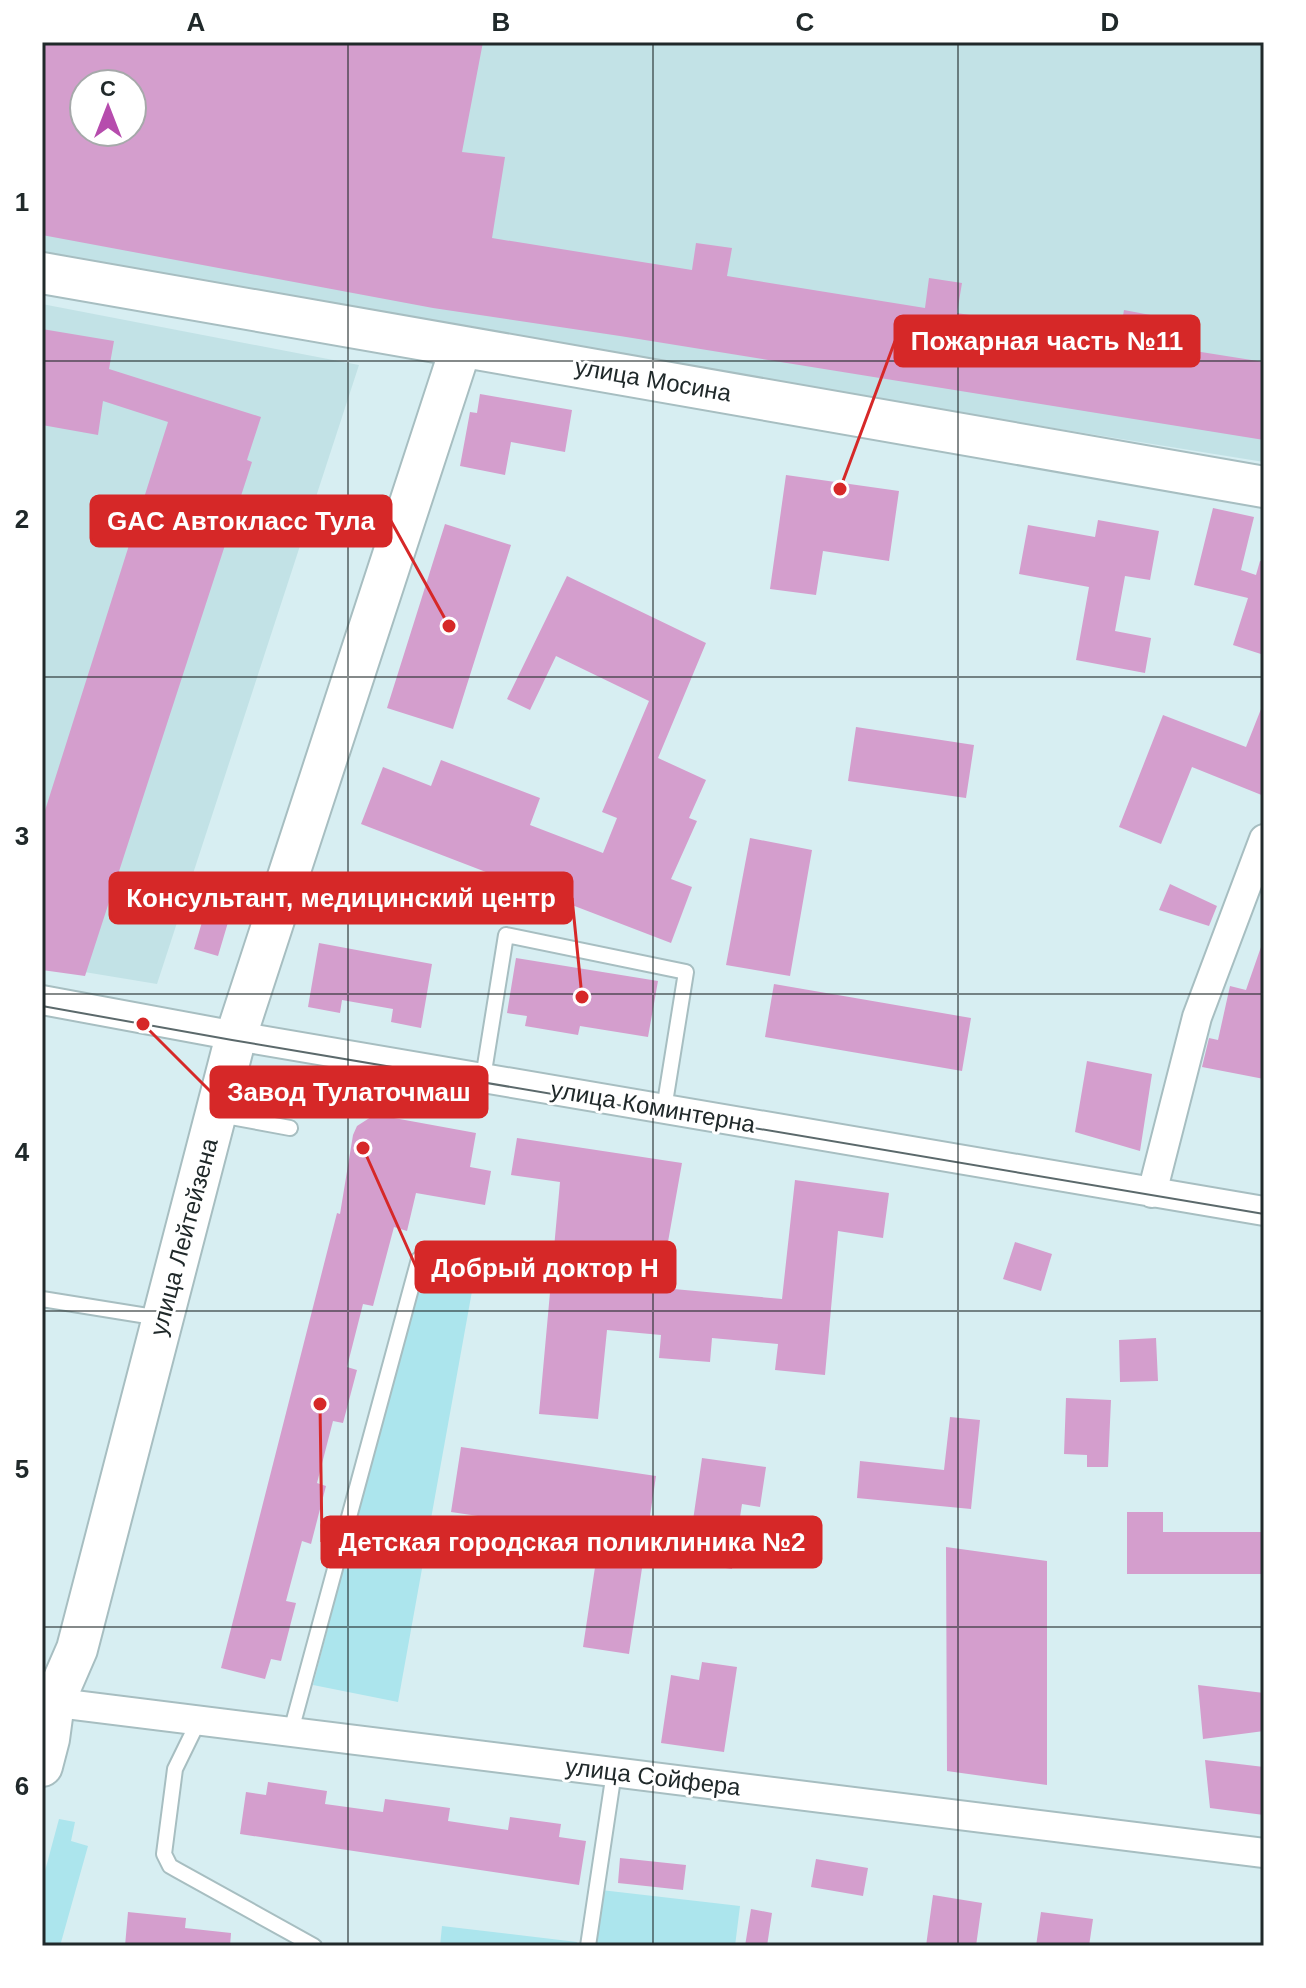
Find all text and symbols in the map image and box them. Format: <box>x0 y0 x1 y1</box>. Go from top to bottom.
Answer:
text: A <box>187 7 206 37</box>
text: B <box>492 7 510 37</box>
text: C <box>796 7 815 37</box>
text: D <box>1101 7 1119 37</box>
north arrow <box>68 68 148 148</box>
text: С <box>100 76 116 101</box>
text: 1 <box>15 187 29 217</box>
callout: Пожарная часть №11 <box>895 316 1199 366</box>
text: Пожарная часть №11 <box>911 326 1183 356</box>
street label: улица Мосина <box>573 352 734 407</box>
callout: GAC Автокласс Тула <box>91 496 391 546</box>
text: 2 <box>15 504 29 534</box>
text: GAC Автокласс Тула <box>107 506 376 536</box>
text: 3 <box>15 821 29 851</box>
callout: Консультант, медицинский центр <box>110 873 572 923</box>
text: Консультант, медицинский центр <box>126 883 556 913</box>
callout: Завод Тулаточмаш <box>211 1067 487 1117</box>
street label: улица Коминтерна <box>549 1075 758 1138</box>
text: Завод Тулаточмаш <box>227 1077 471 1107</box>
street label: улица Лейтейзена <box>144 1135 223 1339</box>
text: 4 <box>15 1137 30 1167</box>
callout: Добрый доктор Н <box>416 1242 675 1292</box>
text: Добрый доктор Н <box>431 1253 659 1283</box>
text: 5 <box>15 1454 29 1484</box>
callout: Детская городская поликлиника №2 <box>322 1517 821 1567</box>
text: Детская городская поликлиника №2 <box>338 1527 806 1557</box>
street label: улица Сойфера <box>564 1752 743 1801</box>
text: 6 <box>15 1771 29 1801</box>

